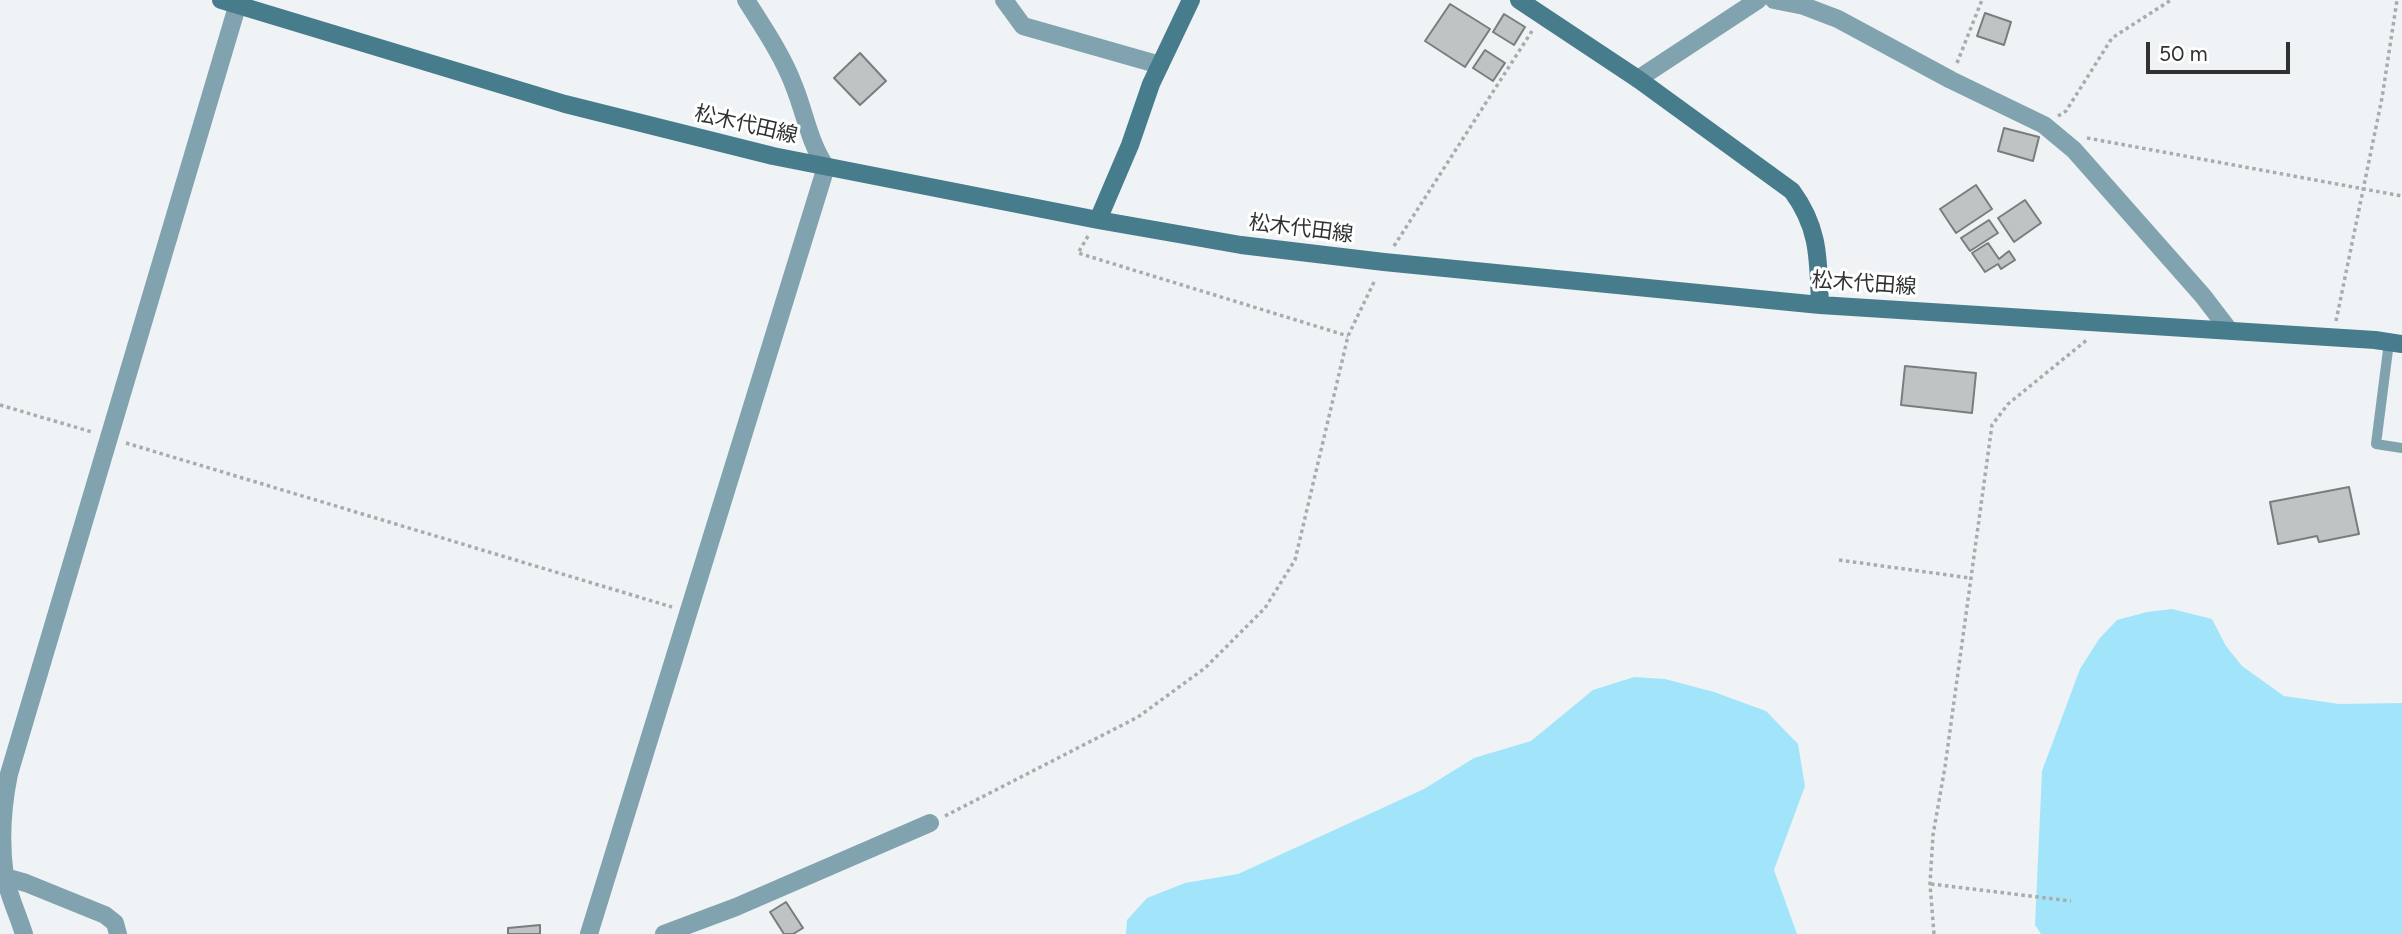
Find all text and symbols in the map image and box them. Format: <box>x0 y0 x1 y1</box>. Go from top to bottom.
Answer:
scale bar <box>2150 28 2294 72</box>
text: 50 m <box>2159 41 2208 66</box>
street label: 松木代田線 <box>692 101 800 149</box>
street label: 松木代田線 <box>1247 210 1355 248</box>
street label: 松木代田線 <box>1811 268 1917 300</box>

